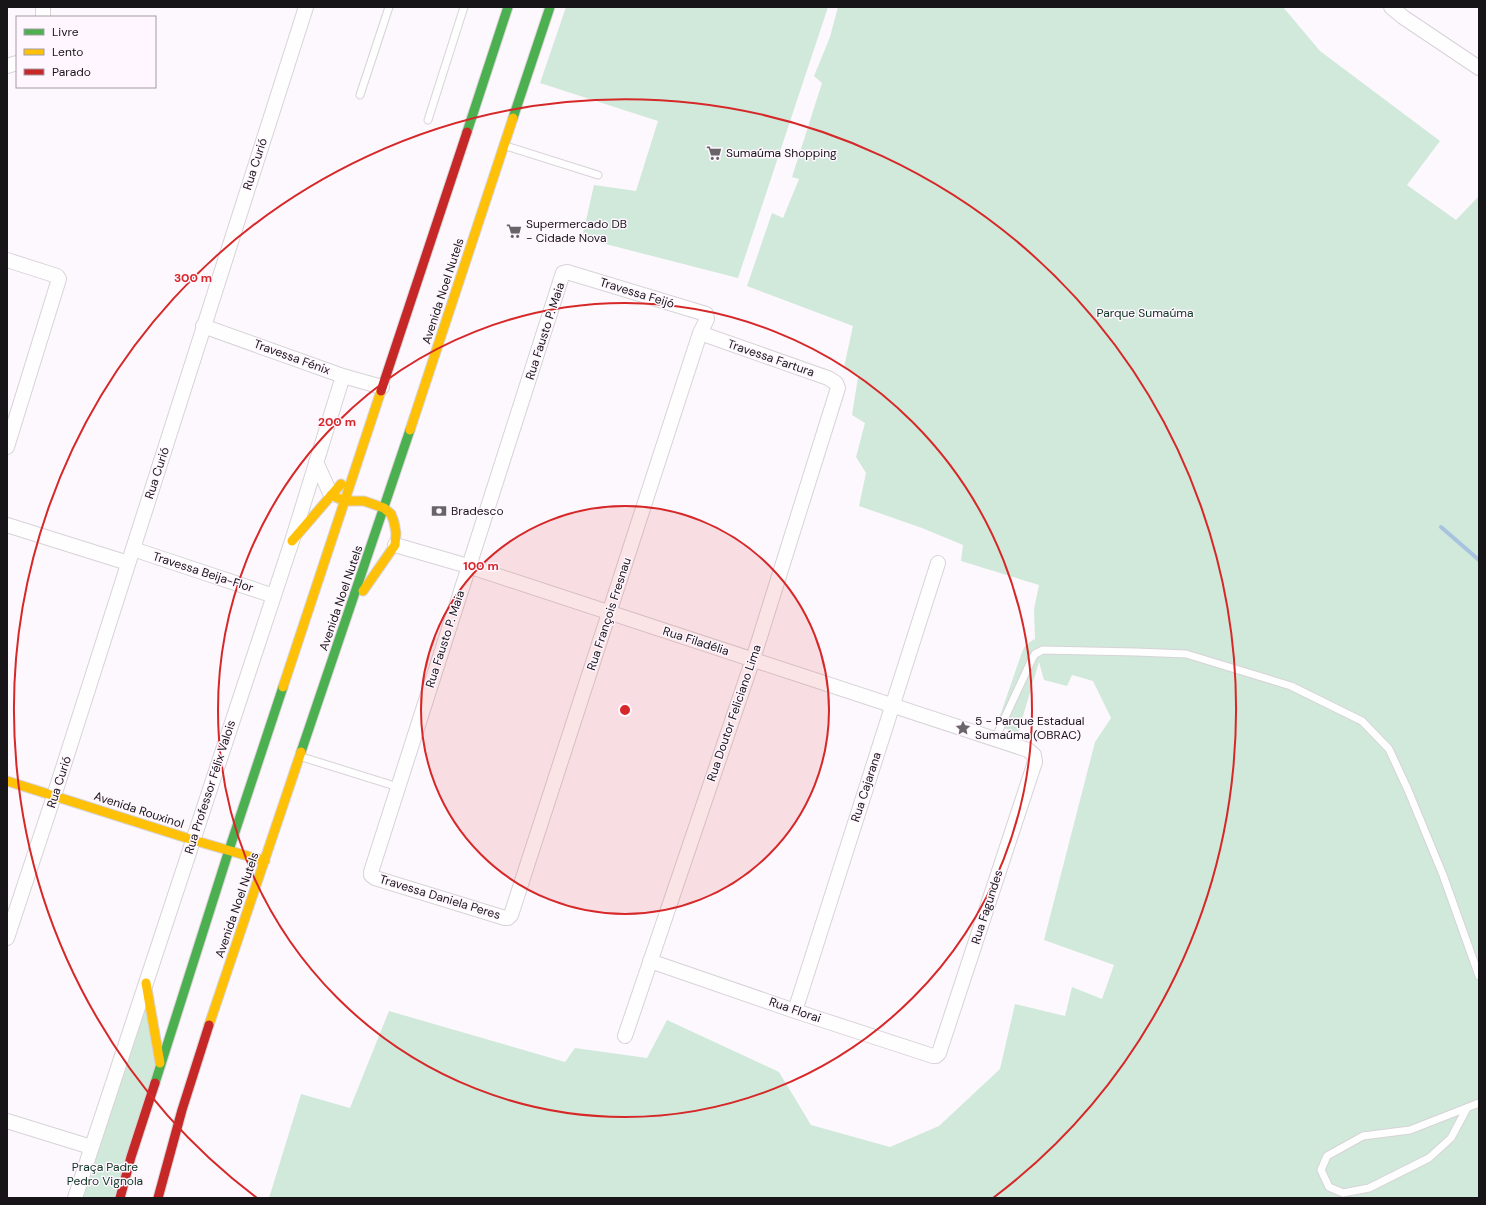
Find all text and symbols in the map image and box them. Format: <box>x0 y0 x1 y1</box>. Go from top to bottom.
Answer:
legend <box>16 16 156 88</box>
text: Livre <box>52 24 79 40</box>
text: Lento <box>52 44 83 60</box>
text: Parado <box>52 64 91 80</box>
street label: Rua Curió <box>239 136 271 192</box>
supermarket icon: Sumaúma Shopping <box>705 144 723 162</box>
place label: Sumaúma Shopping <box>726 145 837 161</box>
place label: Supermercado DB - Cidade Nova <box>526 216 627 246</box>
supermarket icon: Supermercado DB - Cidade Nova <box>505 222 523 240</box>
street label: Avenida Noel Nutels <box>418 236 468 346</box>
text: 300 m <box>174 270 212 286</box>
street label: Travessa Feijó <box>598 274 676 312</box>
street label: Rua Fausto P. Maia <box>522 280 568 382</box>
park label: Parque Sumaúma <box>1097 305 1194 321</box>
street label: Travessa Fénix <box>252 336 332 378</box>
street label: Travessa Fartura <box>725 336 817 380</box>
text: 200 m <box>318 414 356 430</box>
street label: Rua Curió <box>141 445 173 501</box>
bank icon: Bradesco <box>430 502 448 520</box>
place label: Bradesco <box>451 503 504 519</box>
street label: Avenida Noel Nutels <box>315 543 367 653</box>
street label: Travessa Beija-Flor <box>151 548 256 596</box>
street label: Rua François Fresnau <box>583 555 635 673</box>
text: 100 m <box>463 558 499 574</box>
street label: Rua Fausto P. Maia <box>422 588 468 690</box>
street label: Rua Filadélia <box>661 623 731 659</box>
street label: Rua Doutor Feliciano Lima <box>703 642 765 784</box>
centre of rings <box>618 703 632 717</box>
place label: 5 - Parque Estadual Sumaúma (OBRAC) <box>975 713 1084 743</box>
street label: Rua Professor Félix Valois <box>181 718 239 856</box>
place icon: 5 - Parque Estadual Sumaúma (OBRAC) <box>954 719 972 737</box>
street label: Rua Cajarana <box>847 750 885 824</box>
street label: Rua Curió <box>43 754 75 810</box>
street label: Avenida Rouxinol <box>92 788 186 832</box>
street label: Avenida Noel Nutels <box>211 850 263 960</box>
street label: Rua Fagundes <box>967 868 1007 946</box>
street label: Travessa Daniela Peres <box>378 871 502 923</box>
street label: Rua Florai <box>767 994 823 1026</box>
park label: Praça Padre Pedro Vignola <box>67 1159 143 1189</box>

